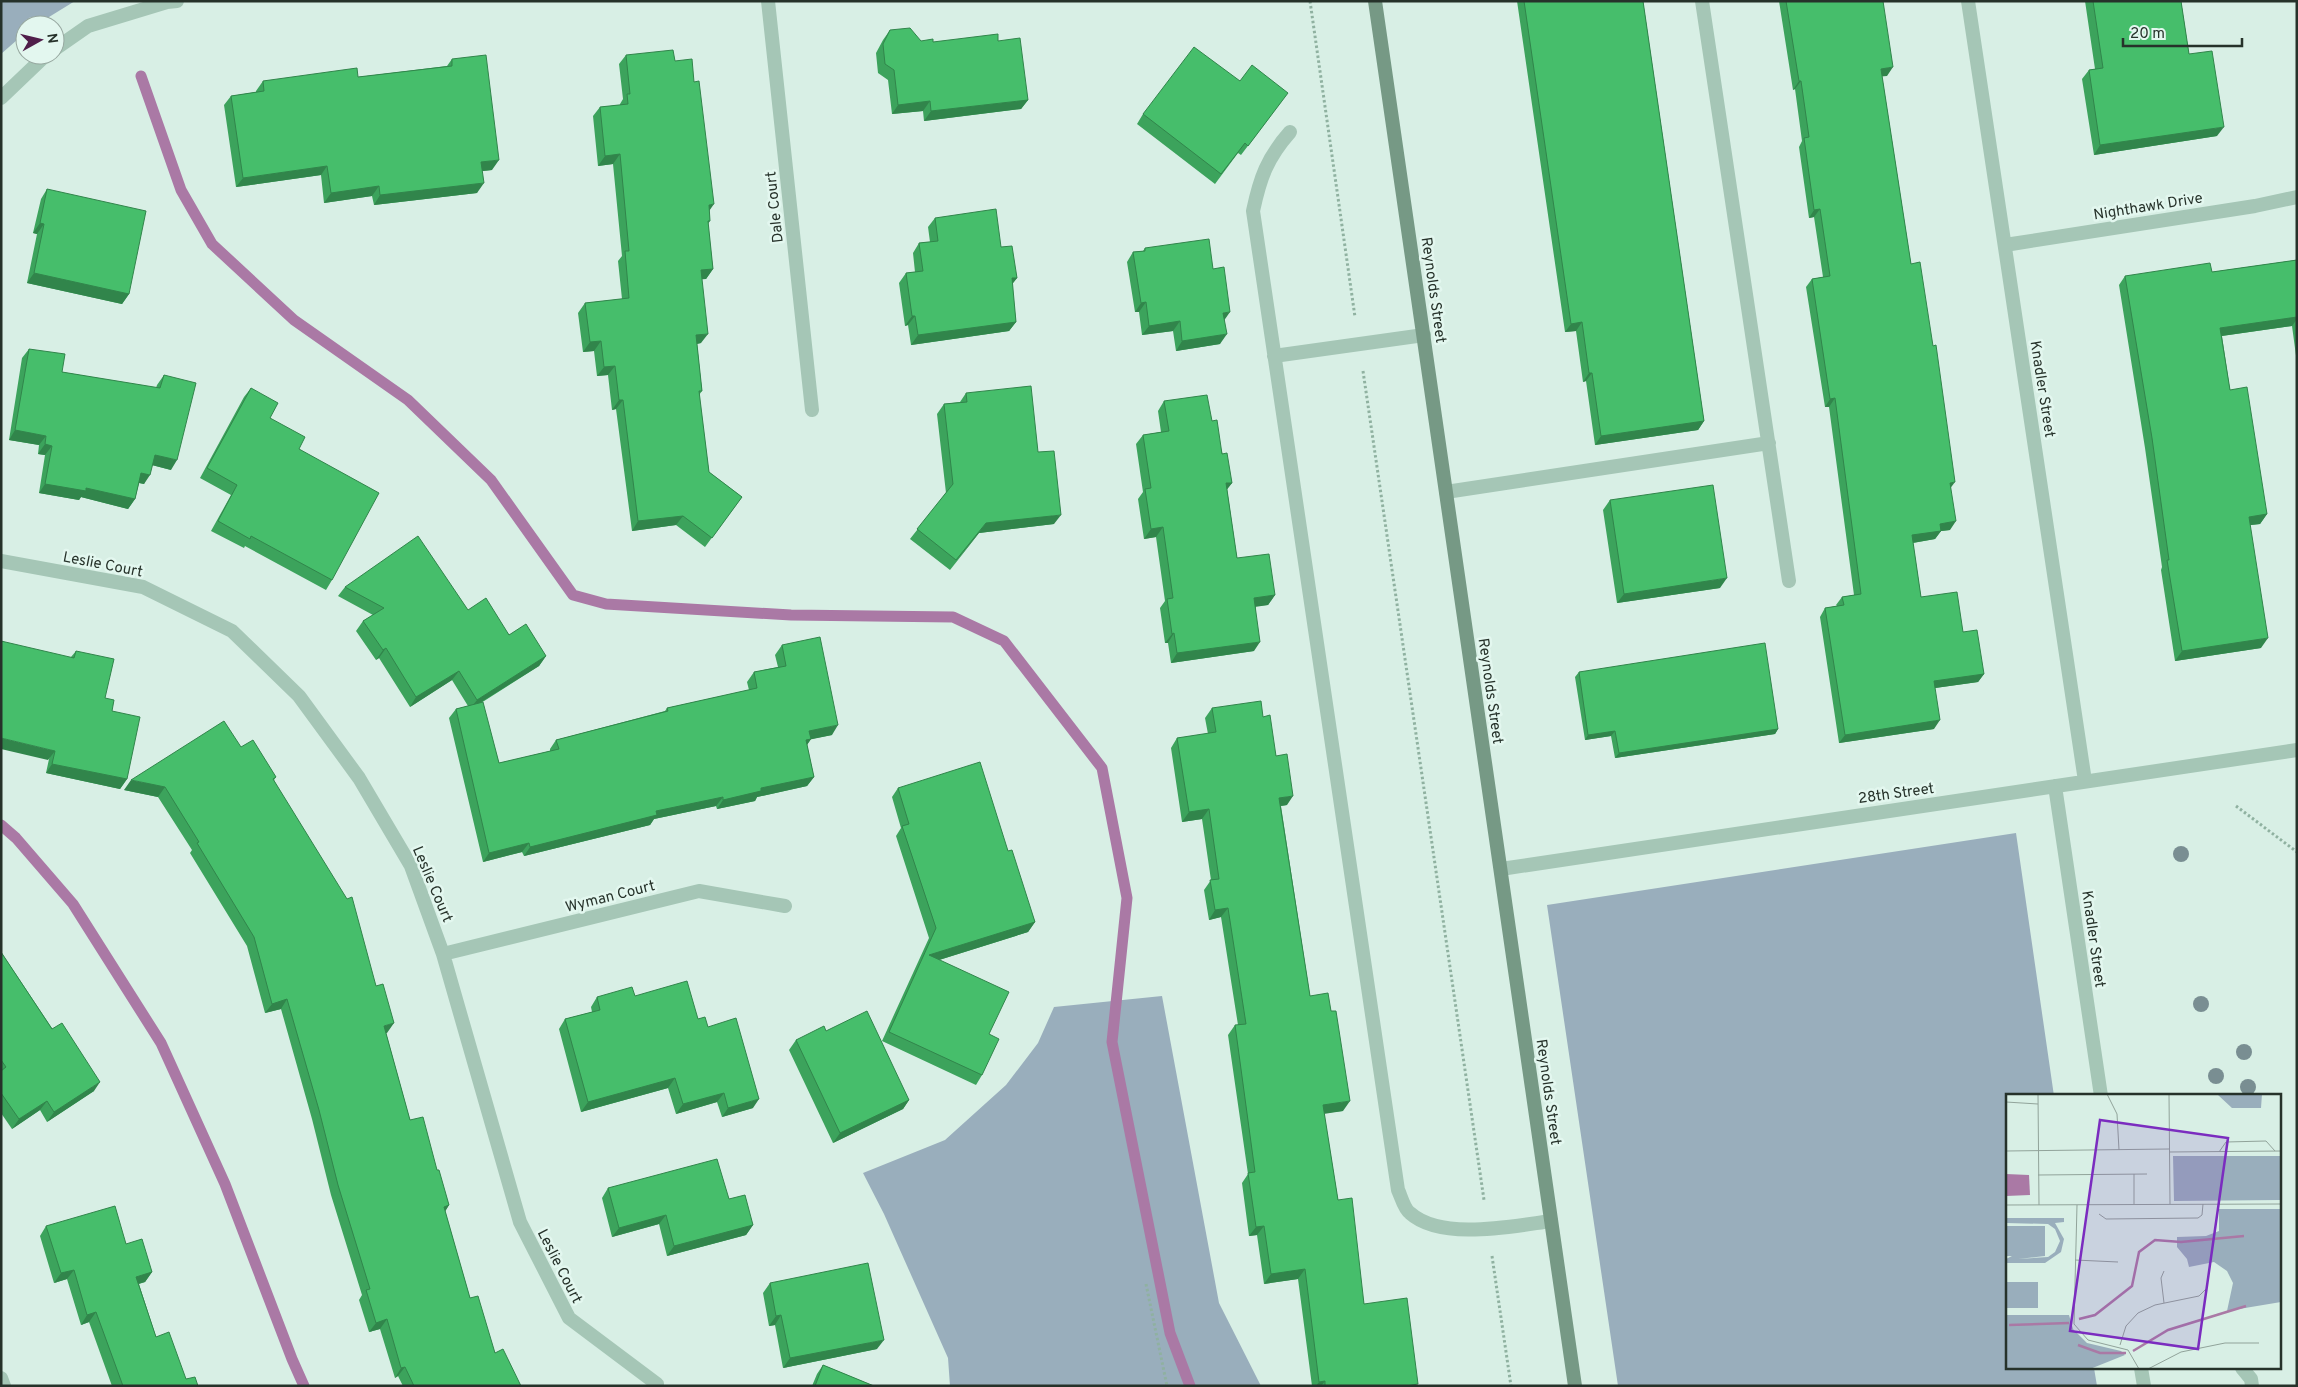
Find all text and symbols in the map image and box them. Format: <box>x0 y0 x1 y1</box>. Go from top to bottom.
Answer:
north arrow <box>15 15 65 65</box>
scale bar <box>2123 15 2242 47</box>
text: 20 m <box>2130 25 2165 44</box>
text: N <box>42 32 61 45</box>
street label: Dale Court <box>762 170 789 244</box>
street label: Nighthawk Drive <box>2092 189 2204 226</box>
street label: Reynolds Street <box>1416 236 1449 344</box>
street label: Knadler Street <box>2024 339 2059 439</box>
street label: Leslie Court <box>61 548 144 583</box>
street label: Reynolds Street <box>1473 637 1506 745</box>
street label: 28th Street <box>1857 780 1936 809</box>
street label: Leslie Court <box>407 844 456 926</box>
street label: Wyman Court <box>564 877 657 918</box>
street label: Knadler Street <box>2076 889 2109 989</box>
street label: Reynolds Street <box>1531 1038 1564 1146</box>
inset map <box>2006 1094 2280 1370</box>
street label: Leslie Court <box>532 1226 586 1307</box>

